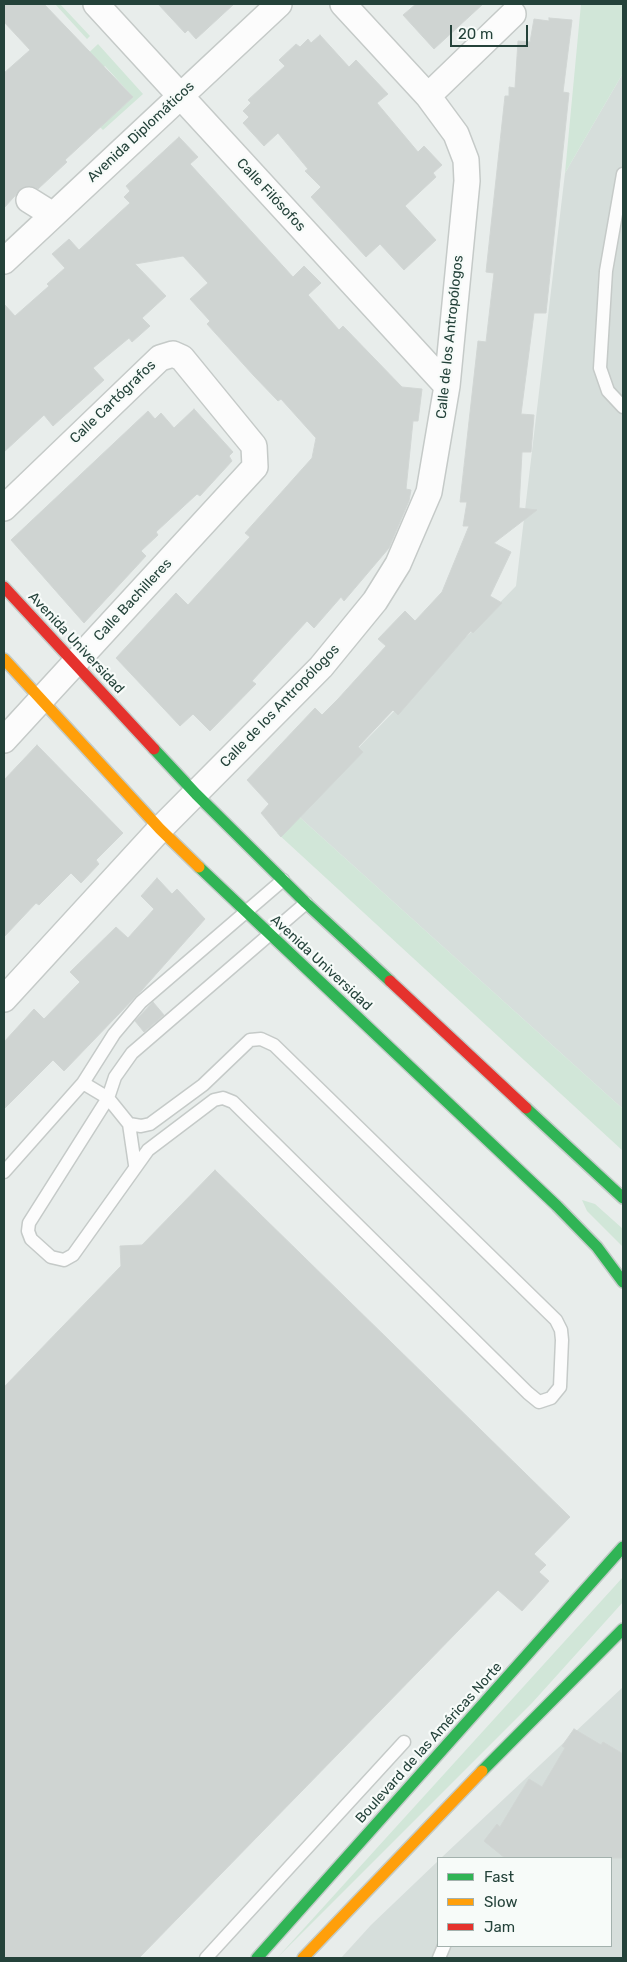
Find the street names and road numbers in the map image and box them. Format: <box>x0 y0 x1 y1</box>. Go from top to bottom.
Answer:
street label: Avenida Diplomáticos <box>84 78 198 186</box>
street label: Calle Filósofos <box>233 155 309 235</box>
street label: Calle de los Antropólogos <box>433 254 467 420</box>
street label: Calle Cartógrafos <box>67 357 159 447</box>
street label: Calle Bachilleres <box>90 555 176 645</box>
street label: Avenida Universidad <box>25 589 127 697</box>
street label: Calle de los Antropólogos <box>217 641 343 771</box>
street label: Avenida Universidad <box>267 912 375 1014</box>
street label: Boulevard de las Américas Norte <box>352 1659 506 1827</box>

